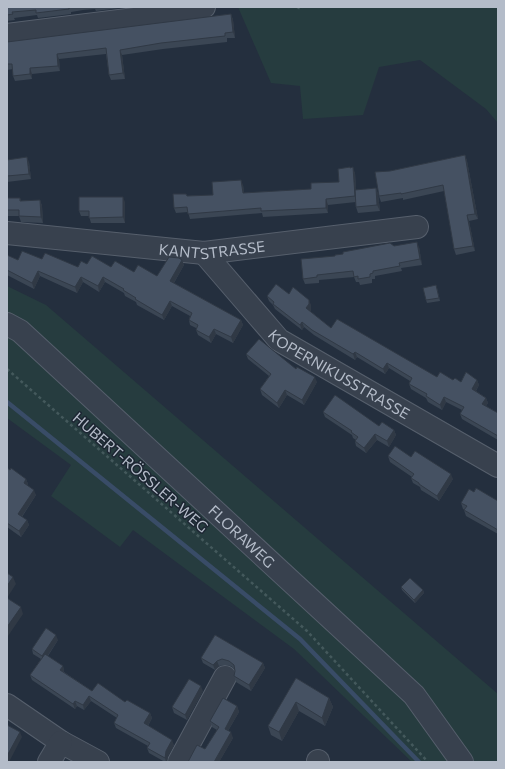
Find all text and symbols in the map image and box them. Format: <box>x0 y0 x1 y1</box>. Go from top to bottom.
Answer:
street label: KANTSTRASSE <box>158 237 266 262</box>
street label: KOPERNIKUSSTRASSE <box>265 326 413 422</box>
street label: HUBERT-RÖSSLER-WEG <box>70 408 212 536</box>
street label: FLORAWEG <box>205 501 279 571</box>

